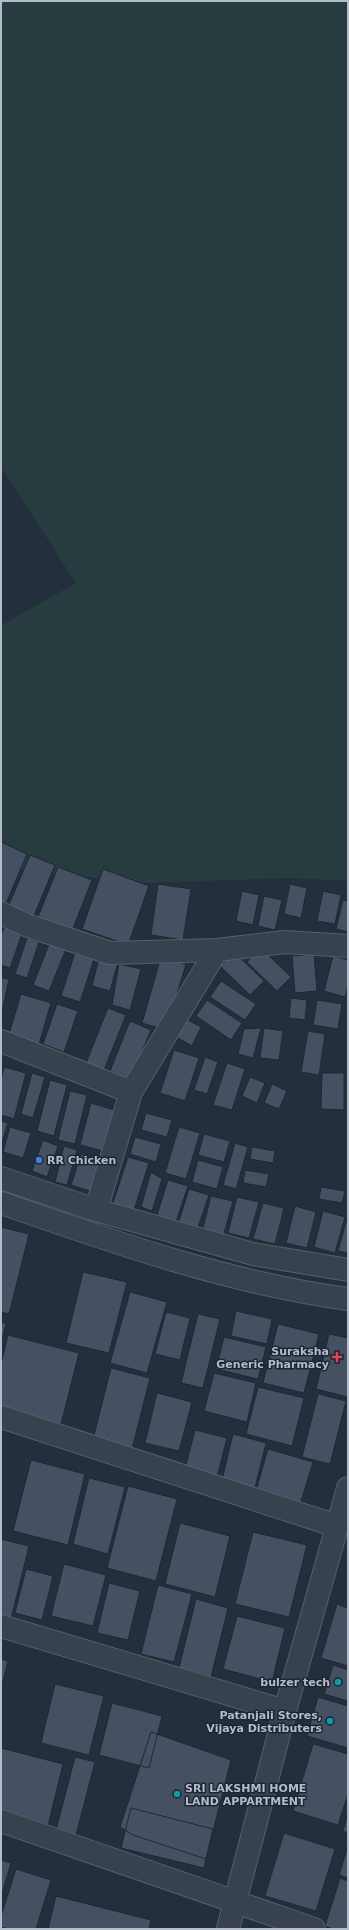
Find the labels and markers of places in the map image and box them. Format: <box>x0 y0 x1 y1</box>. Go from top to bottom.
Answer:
place label: RR Chicken <box>47 1154 116 1167</box>
marker: RR Chicken <box>34 1155 44 1165</box>
place label: Suraksha Generic Pharmacy <box>216 1345 329 1371</box>
marker: Suraksha Generic Pharmacy <box>332 1352 342 1362</box>
place label: bulzer tech <box>260 1676 330 1689</box>
marker: bulzer tech <box>333 1677 343 1687</box>
place label: Patanjali Stores, Vijaya Distributers <box>206 1709 322 1735</box>
marker: Patanjali Stores, Vijaya Distributers <box>325 1716 335 1726</box>
place label: SRI LAKSHMI HOME LAND APPARTMENT <box>185 1782 306 1808</box>
marker: SRI LAKSHMI HOME LAND APPARTMENT <box>172 1789 182 1799</box>

